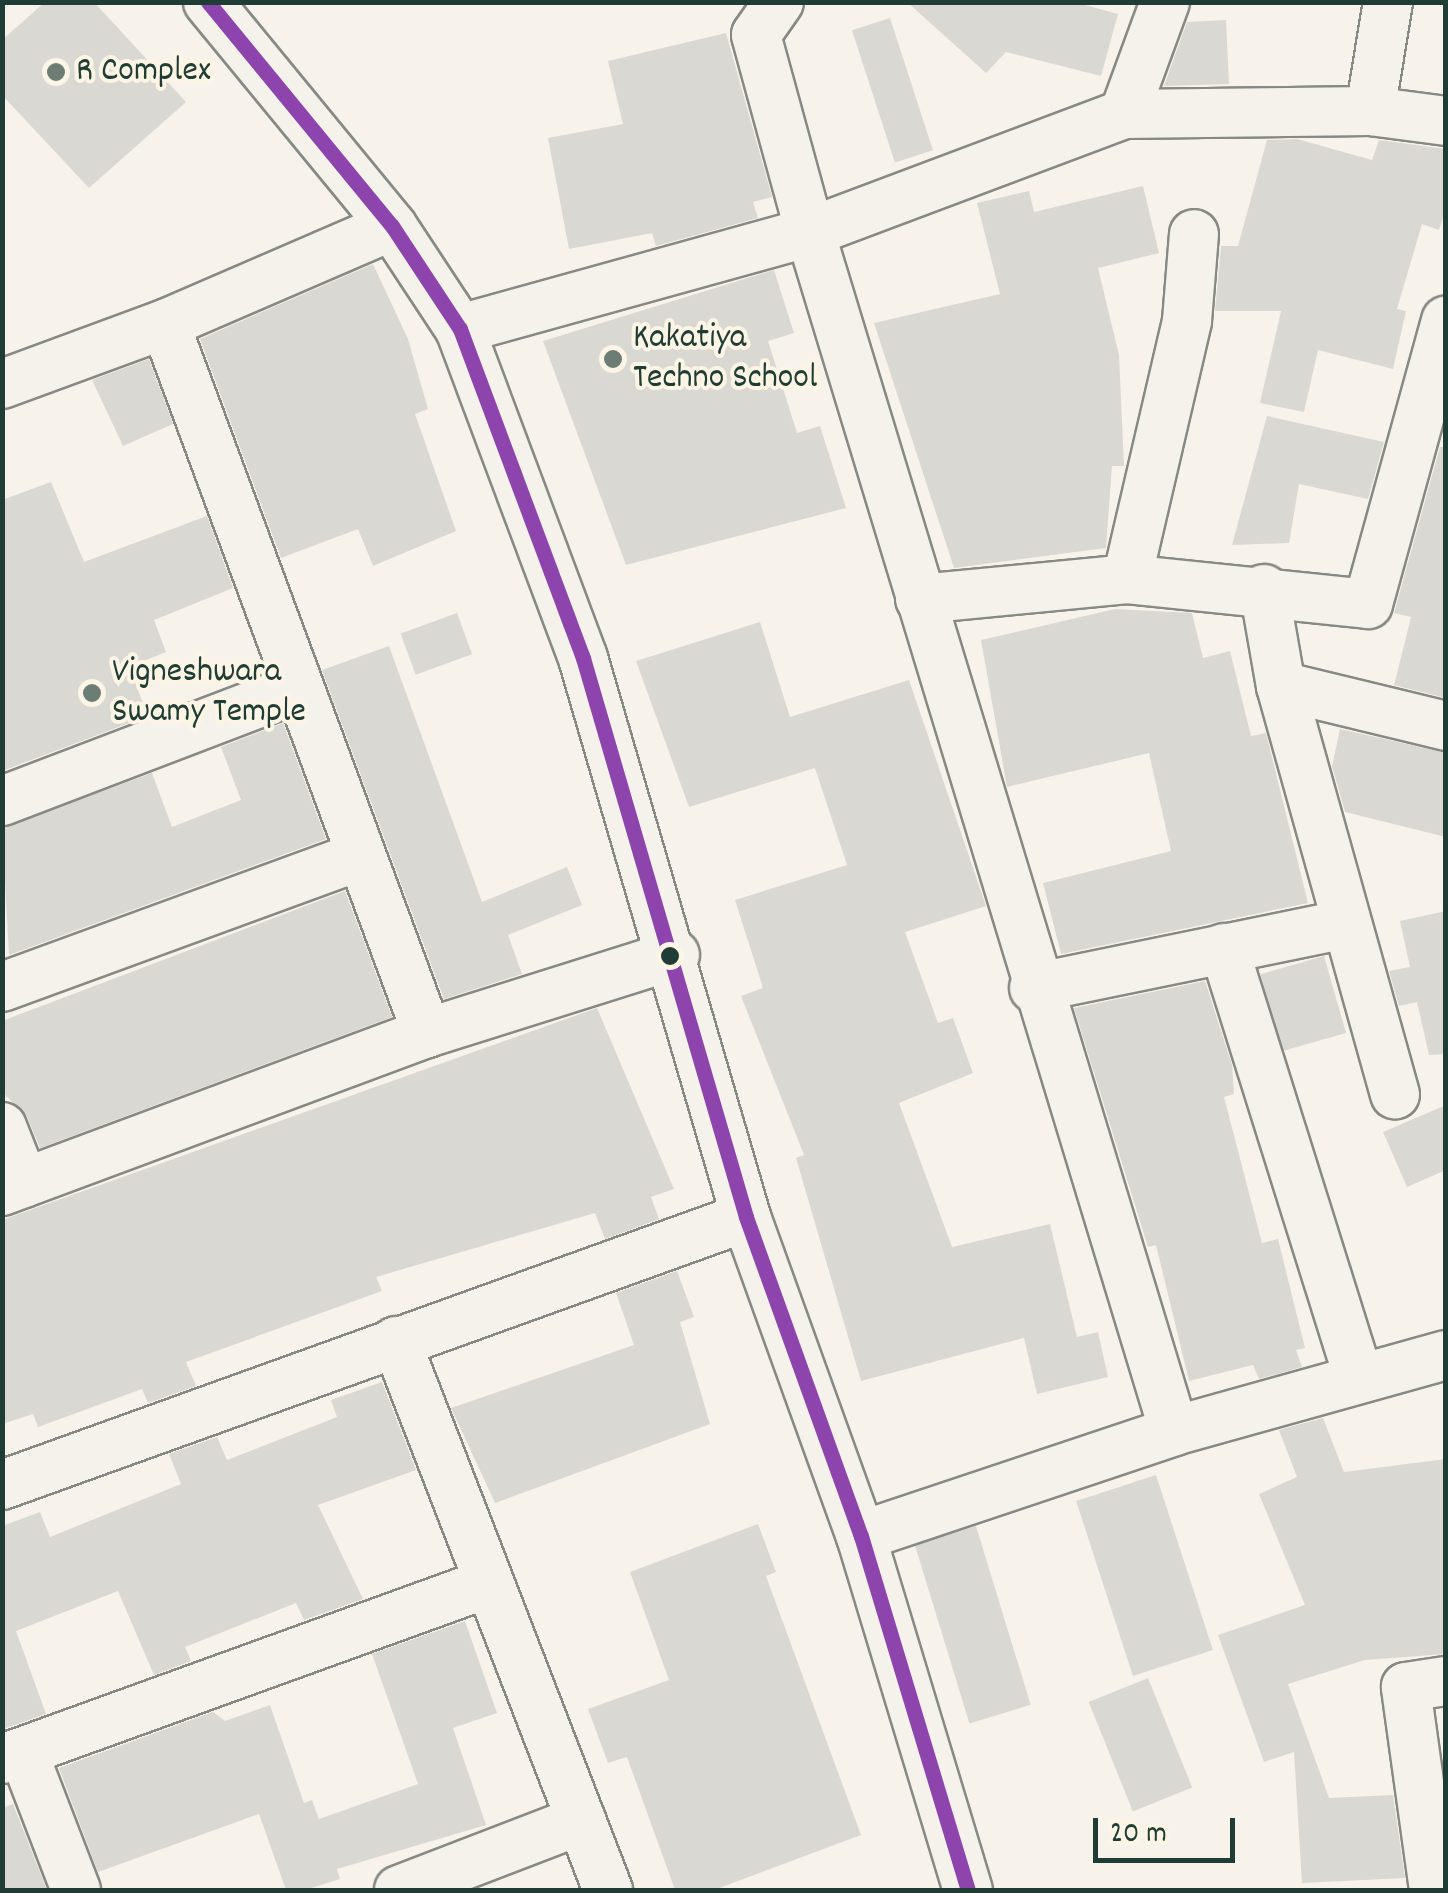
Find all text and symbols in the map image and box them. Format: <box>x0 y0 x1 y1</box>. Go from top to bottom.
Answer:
place label: R Complex <box>76 51 211 93</box>
marker: R Complex <box>45 61 67 83</box>
place label: Kakatiya Techno School <box>633 318 817 400</box>
marker: Kakatiya Techno School <box>602 348 624 370</box>
place label: Vigneshwara Swamy Temple <box>112 652 306 734</box>
marker: Vigneshwara Swamy Temple <box>81 682 103 704</box>
unlabelled marker <box>660 946 680 966</box>
scale bar <box>1098 1798 1240 1860</box>
text: 20 m <box>1110 1814 1167 1857</box>

